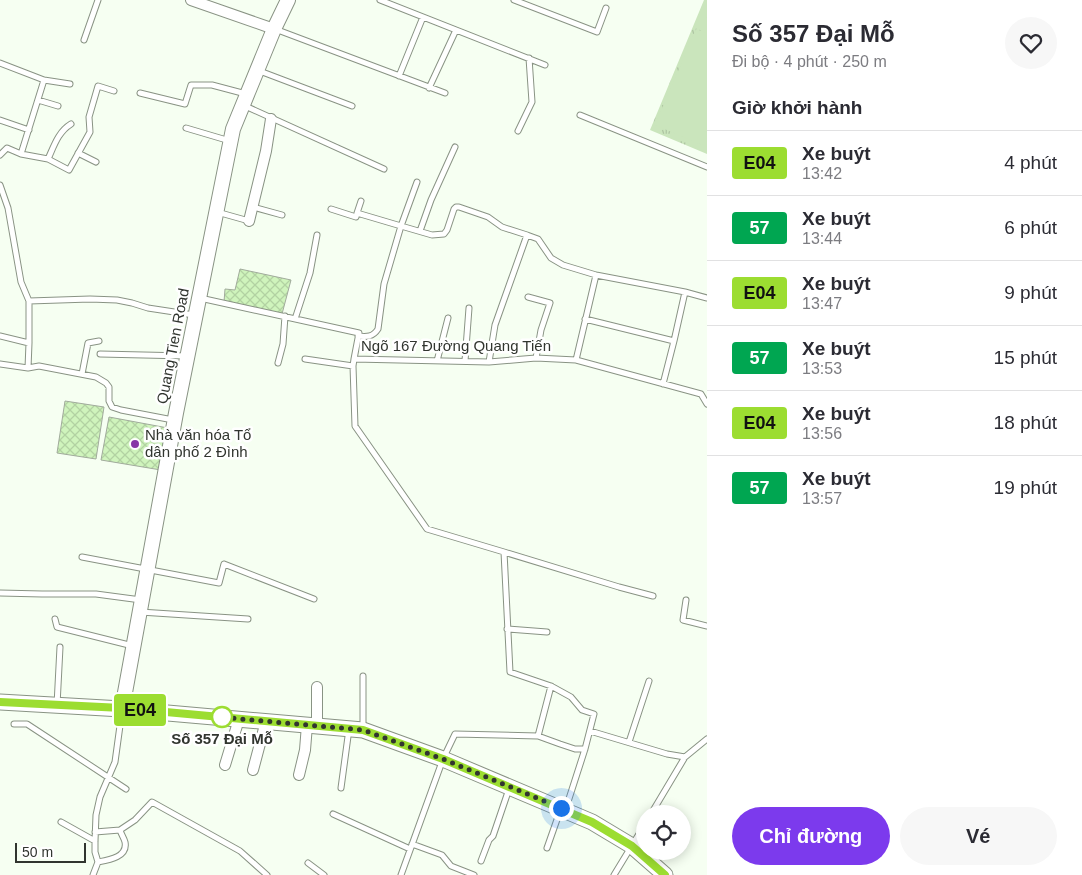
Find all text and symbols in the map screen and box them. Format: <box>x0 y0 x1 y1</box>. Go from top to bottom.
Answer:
button: heart <box>1005 17 1057 69</box>
text: Số 357 Đại Mỗ <box>732 20 895 47</box>
text: Đi bộ · 4 phút · 250 m <box>732 53 887 70</box>
text: Giờ khởi hành <box>732 97 862 118</box>
text: Xe buýt <box>802 143 871 164</box>
text: 4 phút <box>1004 152 1057 173</box>
text: E04 <box>743 153 776 173</box>
text: 13:42 <box>802 165 842 182</box>
text: Xe buýt <box>802 208 871 229</box>
text: 6 phút <box>1004 217 1057 238</box>
text: 57 <box>749 218 770 238</box>
text: 13:44 <box>802 230 842 247</box>
text: Xe buýt <box>802 273 871 294</box>
text: 9 phút <box>1004 282 1057 303</box>
text: E04 <box>743 283 776 303</box>
street label: Quang Tien Road <box>153 287 192 405</box>
text: 13:47 <box>802 295 842 312</box>
street label: Ngõ 167 Đường Quang Tiến <box>361 337 551 354</box>
text: Xe buýt <box>802 338 871 359</box>
text: 15 phút <box>994 347 1057 368</box>
text: 57 <box>749 348 770 368</box>
text: 13:53 <box>802 360 842 377</box>
text: Xe buýt <box>802 403 871 424</box>
text: 18 phút <box>994 412 1057 433</box>
text: E04 <box>743 413 776 433</box>
text: 13:56 <box>802 425 842 442</box>
place label: Nhà văn hóa Tổ dân phố 2 Đình <box>145 426 251 460</box>
marker: Nhà văn hóa Tổ dân phố 2 Đình <box>129 438 141 450</box>
text: Xe buýt <box>802 468 871 489</box>
text: 19 phút <box>994 477 1057 498</box>
text: 57 <box>749 478 770 498</box>
text: 13:57 <box>802 490 842 507</box>
line badge: E04 <box>111 694 169 726</box>
text: E04 <box>124 700 156 720</box>
marker: Số 357 Đại Mỗ <box>211 706 233 728</box>
place label: Số 357 Đại Mỗ <box>171 730 273 747</box>
your location <box>549 796 574 821</box>
map controls <box>636 805 691 860</box>
button: locate <box>636 805 691 860</box>
button: Chỉ đường <box>732 807 890 865</box>
button: Vé <box>900 807 1057 865</box>
scale bar <box>15 840 86 863</box>
text: 50 m <box>22 844 53 860</box>

